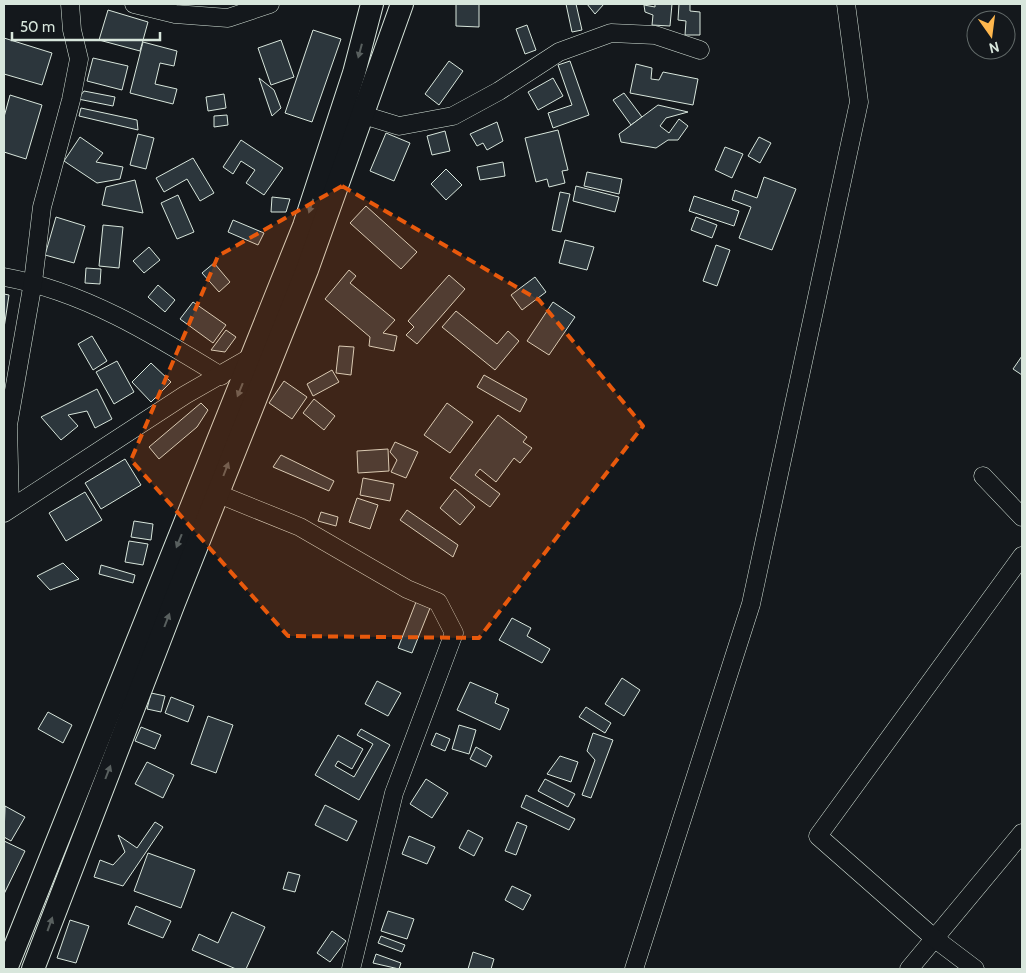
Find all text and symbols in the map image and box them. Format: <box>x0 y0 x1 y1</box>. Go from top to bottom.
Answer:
scale bar <box>12 10 160 42</box>
north arrow <box>966 10 1016 60</box>
text: 50 m <box>20 18 55 36</box>
text: N <box>987 38 1001 58</box>
one-way arrow <box>356 43 364 58</box>
one-way arrow <box>307 198 314 213</box>
one-way arrow <box>236 383 244 398</box>
one-way arrow <box>222 461 230 476</box>
one-way arrow <box>175 534 183 548</box>
one-way arrow <box>163 612 171 627</box>
one-way arrow <box>105 764 112 779</box>
one-way arrow <box>47 916 55 931</box>

